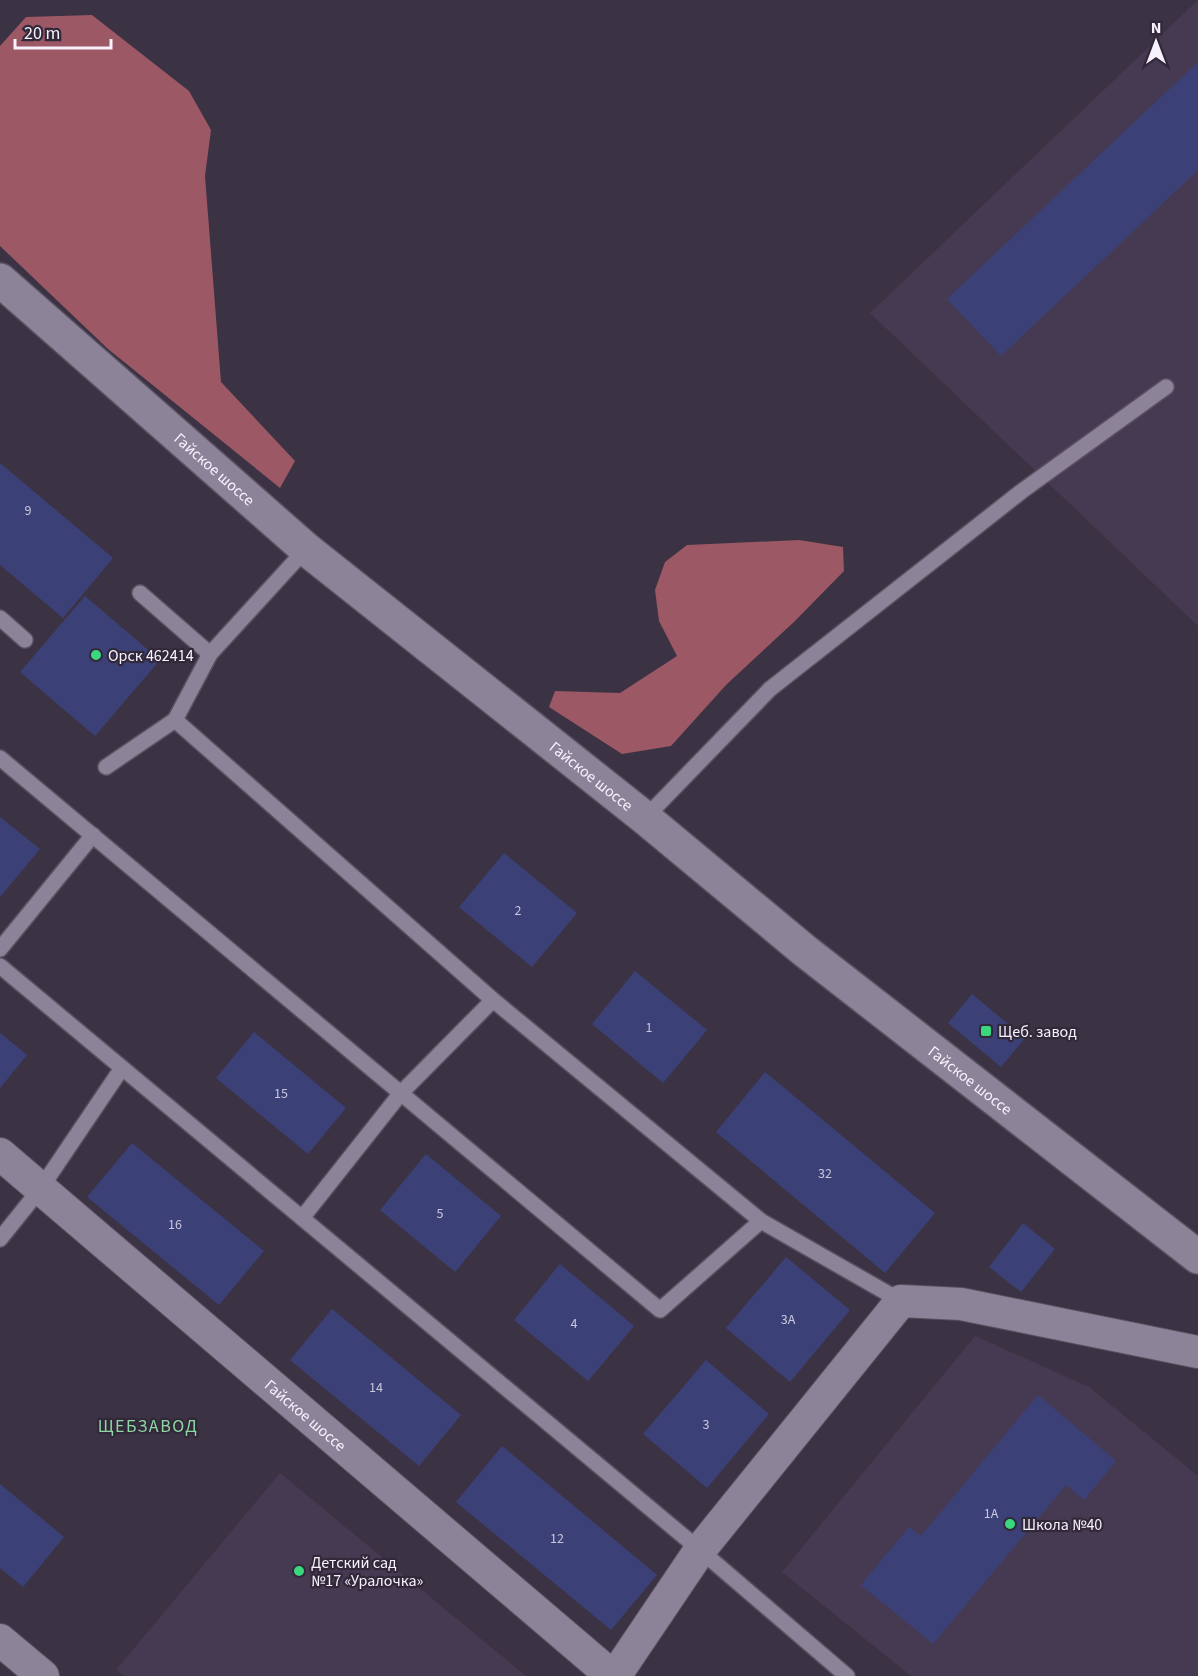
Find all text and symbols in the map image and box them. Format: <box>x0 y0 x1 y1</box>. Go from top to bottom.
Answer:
scale bar <box>15 12 111 50</box>
north arrow <box>1126 12 1186 72</box>
text: N <box>1151 17 1161 39</box>
text: 20 m <box>24 21 60 46</box>
street label: Гайское шоссе <box>169 428 259 511</box>
house number: 9 <box>25 501 32 521</box>
place label: Орск 462414 <box>108 645 194 667</box>
marker: Орск 462414 <box>89 648 103 662</box>
street label: Гайское шоссе <box>545 736 637 816</box>
house number: 2 <box>515 901 522 921</box>
house number: 1 <box>646 1018 653 1038</box>
place label: Щеб. завод <box>998 1021 1077 1043</box>
marker: Щеб. завод <box>979 1024 993 1038</box>
street label: Гайское шоссе <box>923 1041 1017 1120</box>
house number: 15 <box>274 1084 288 1104</box>
house number: 32 <box>818 1164 832 1184</box>
house number: 5 <box>437 1204 444 1224</box>
house number: 16 <box>168 1215 182 1235</box>
house number: 3А <box>781 1310 796 1330</box>
house number: 4 <box>571 1314 578 1334</box>
street label: Гайское шоссе <box>260 1375 351 1457</box>
house number: 14 <box>369 1378 383 1398</box>
district label: ЩЕБЗАВОД <box>98 1414 198 1439</box>
house number: 3 <box>703 1415 710 1435</box>
house number: 1А <box>984 1504 999 1524</box>
place label: Школа №40 <box>1022 1514 1102 1536</box>
marker: Школа №40 <box>1003 1517 1017 1531</box>
house number: 12 <box>550 1529 564 1549</box>
place label: Детский сад №17 «Уралочка» <box>311 1552 423 1592</box>
marker: Детский сад №17 «Уралочка» <box>292 1564 306 1578</box>

